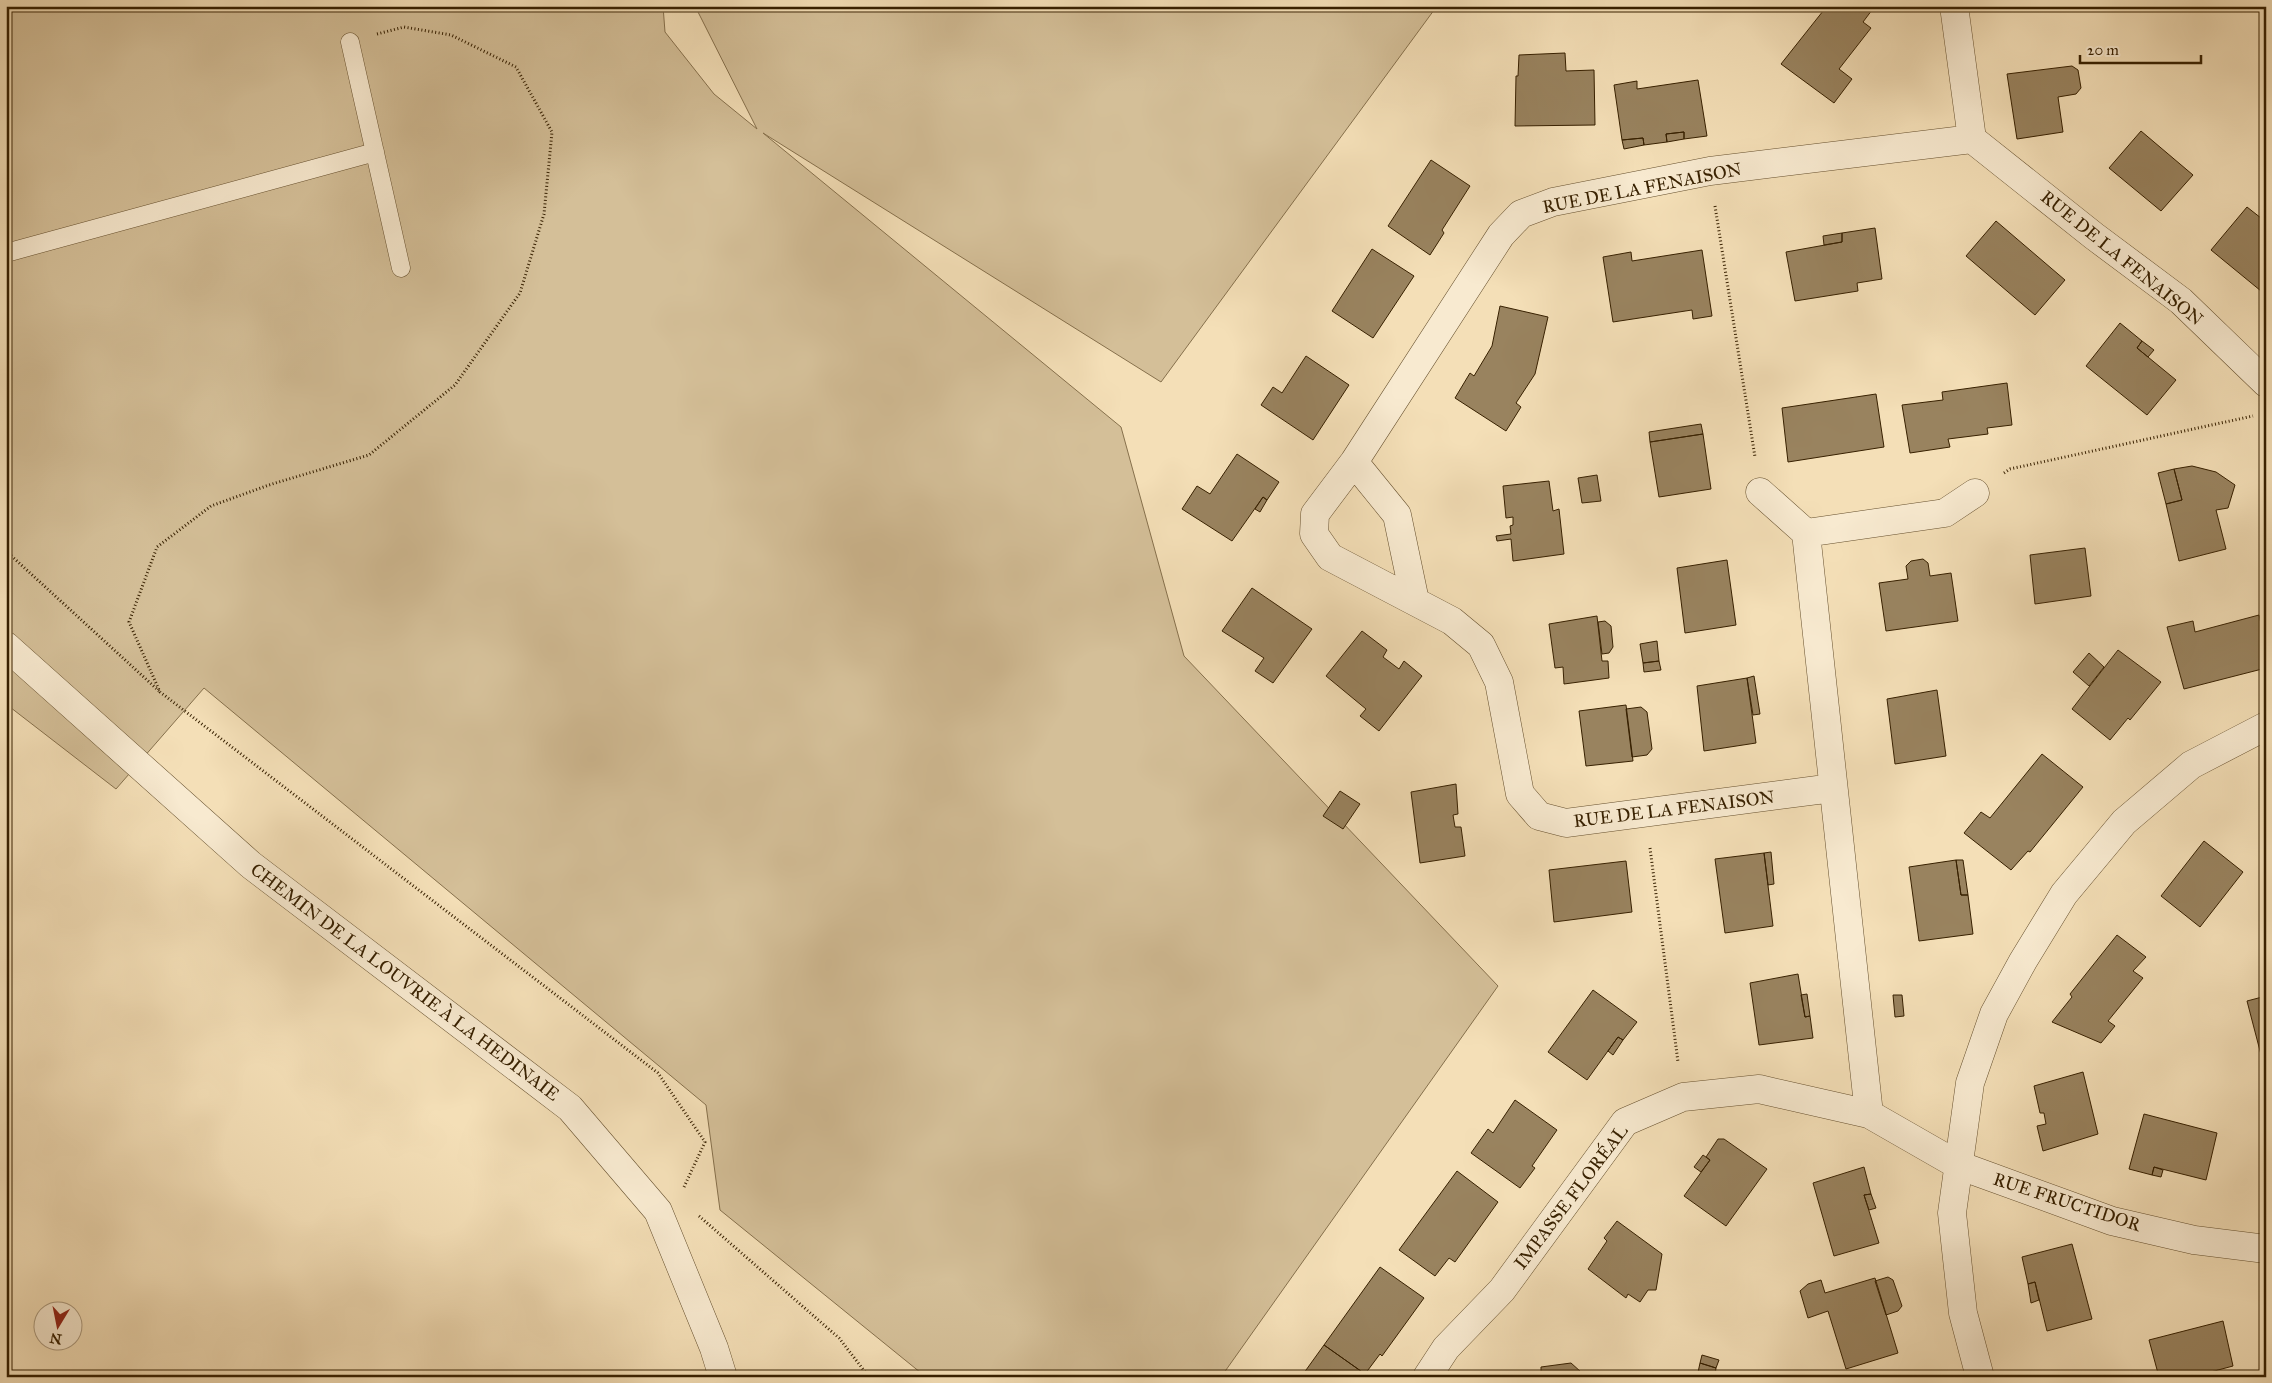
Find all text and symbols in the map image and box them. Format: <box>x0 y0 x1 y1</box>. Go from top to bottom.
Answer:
scale bar <box>2080 32 2201 64</box>
text: 20 m <box>2087 41 2119 59</box>
street label: RUE DE LA FENAISON <box>1541 158 1743 218</box>
street label: RUE DE LA FENAISON <box>2036 186 2208 330</box>
street label: RUE DE LA FENAISON <box>1572 786 1776 832</box>
street label: CHEMIN DE LA LOUVRIE À LA HEDINAIE <box>246 857 565 1106</box>
street label: IMPASSE FLORÉAL <box>1508 1119 1633 1274</box>
street label: RUE FRUCTIDOR <box>1991 1168 2145 1237</box>
north arrow <box>32 1300 82 1350</box>
text: N <box>48 1329 63 1348</box>

